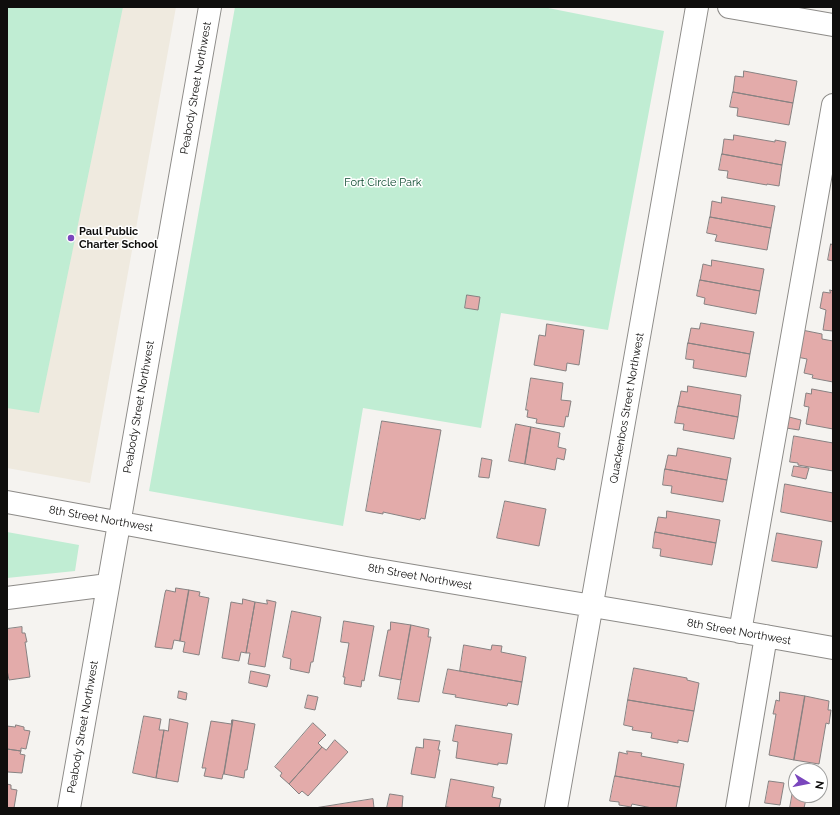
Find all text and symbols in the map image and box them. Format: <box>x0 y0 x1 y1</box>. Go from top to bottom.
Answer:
street label: Peabody Street Northwest <box>178 21 214 155</box>
park label: Fort Circle Park <box>344 176 422 190</box>
place label: Paul Public Charter School <box>79 225 158 251</box>
marker: Paul Public Charter School <box>66 233 76 243</box>
street label: Quackenbos Street Northwest <box>607 332 647 484</box>
street label: Peabody Street Northwest <box>121 340 157 474</box>
street label: 8th Street Northwest <box>48 503 154 535</box>
street label: 8th Street Northwest <box>367 561 473 593</box>
street label: 8th Street Northwest <box>686 616 792 648</box>
street label: Peabody Street Northwest <box>65 660 101 794</box>
north arrow <box>788 763 828 803</box>
text: N <box>812 780 826 790</box>

